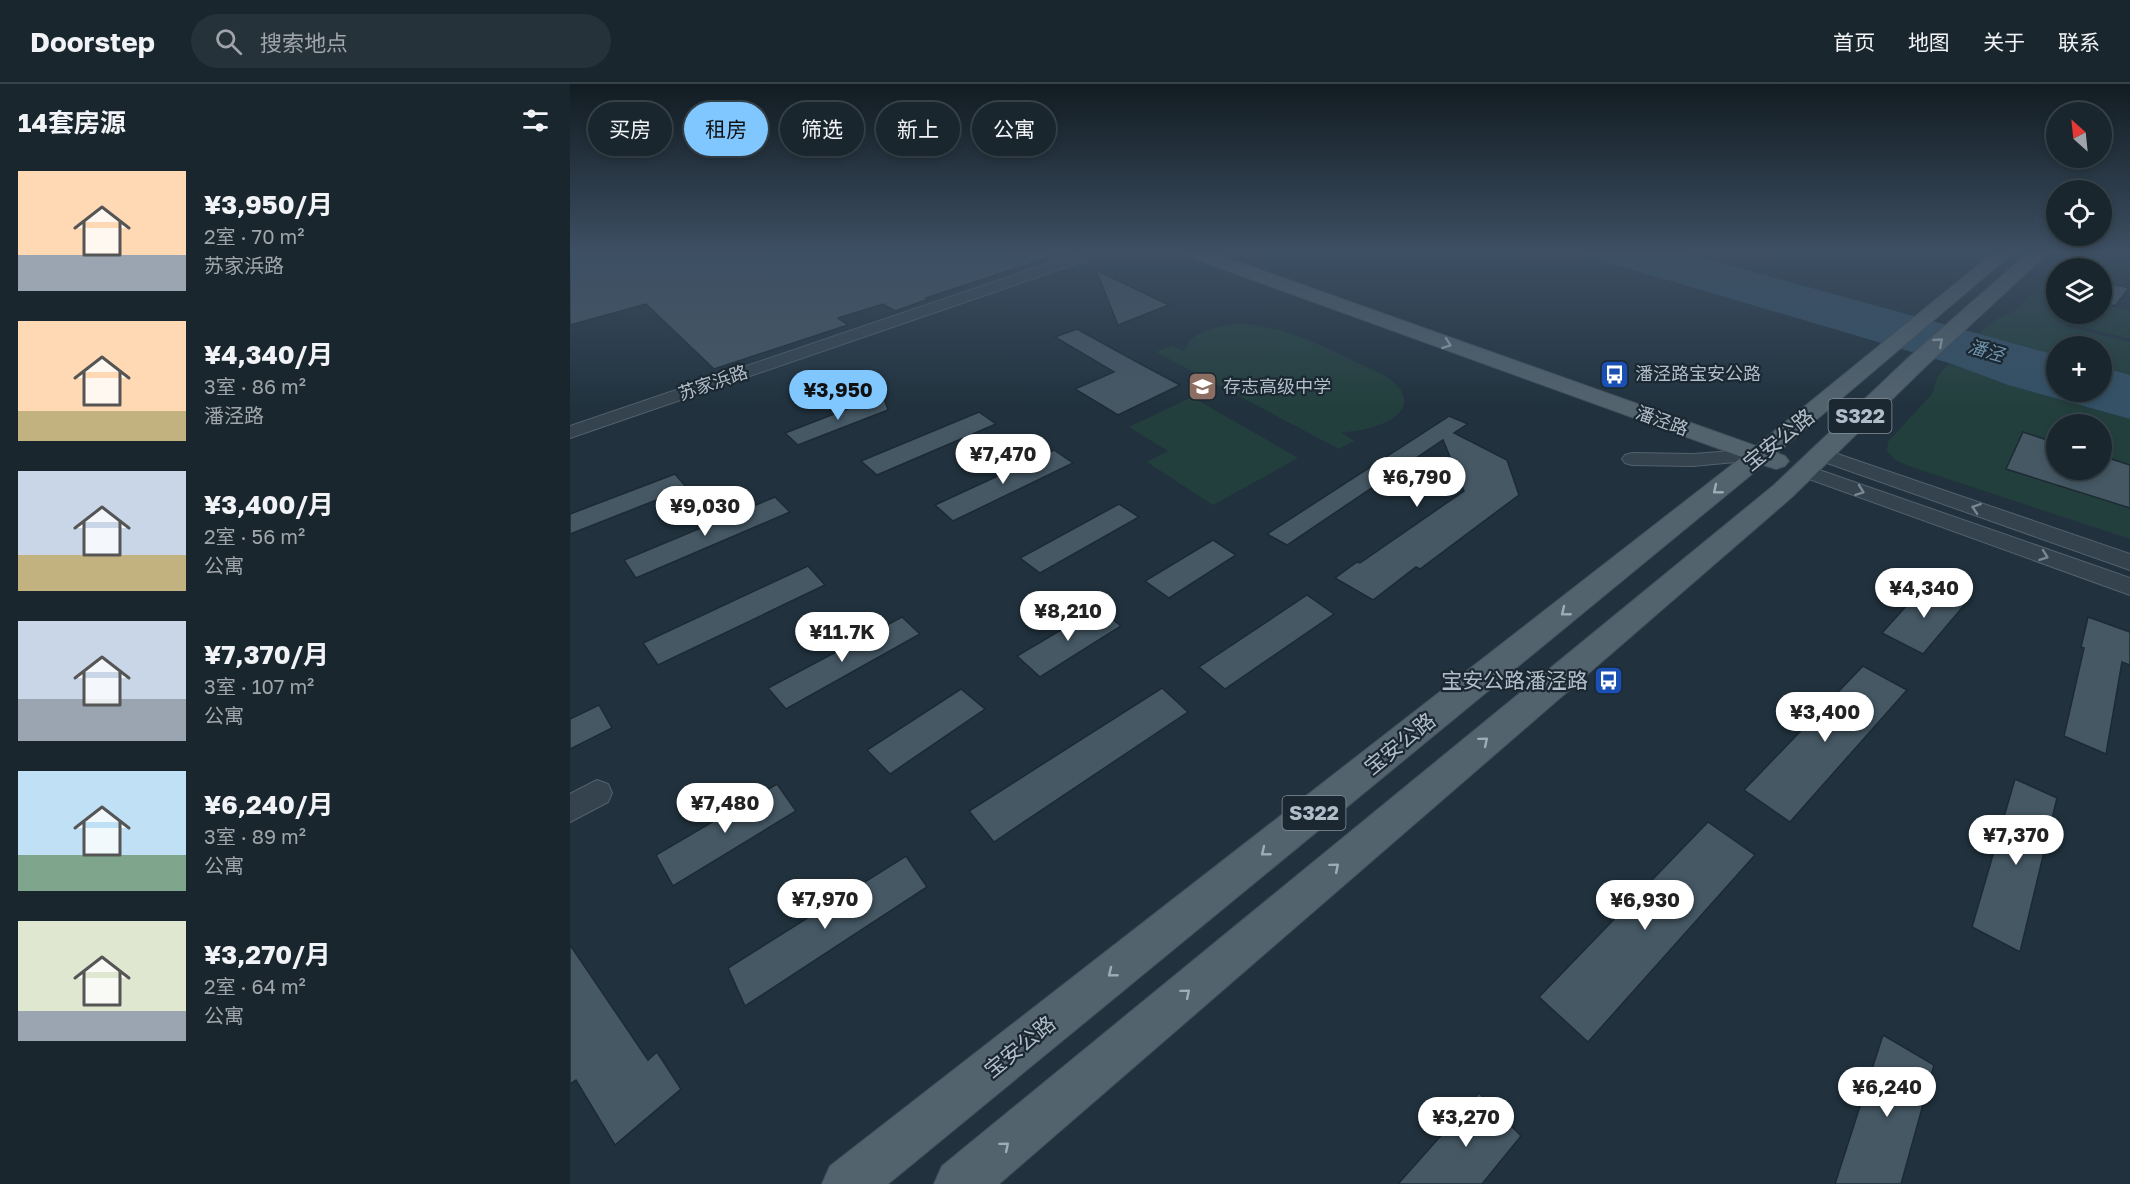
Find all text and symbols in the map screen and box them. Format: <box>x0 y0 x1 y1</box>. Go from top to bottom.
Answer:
search box <box>191 14 611 68</box>
text: Doorstep <box>30 25 155 58</box>
icon: search <box>212 25 245 58</box>
text: 搜索地点 <box>260 29 348 56</box>
text: 首页 <box>1833 29 1875 55</box>
text: 地图 <box>1908 29 1950 55</box>
text: 关于 <box>1983 29 2025 55</box>
text: 联系 <box>2058 29 2100 55</box>
chip: 买房 <box>588 102 672 156</box>
chip: 租房 <box>684 102 768 156</box>
chip: 筛选 <box>780 102 864 156</box>
chip: 新上 <box>876 102 960 156</box>
chip: 公寓 <box>972 102 1056 156</box>
north arrow <box>2046 102 2112 168</box>
map controls <box>2046 102 2112 480</box>
icon: filters <box>519 104 552 137</box>
text: 14套房源 <box>18 107 126 138</box>
button: locate <box>2046 180 2112 246</box>
text: ¥3,950/月 <box>204 189 333 220</box>
icon: home <box>66 195 138 267</box>
text: 2室 · 70 m² <box>204 224 305 248</box>
text: 苏家浜路 <box>204 253 284 277</box>
button: layers <box>2046 258 2112 324</box>
water label: 潘泾 <box>1966 335 2009 366</box>
button: + <box>2046 336 2112 402</box>
one-way arrow <box>1442 337 1452 350</box>
one-way arrow <box>1932 338 1943 349</box>
text: ¥4,340/月 <box>204 339 333 370</box>
icon: home <box>66 345 138 417</box>
bus stop icon: 潘泾路宝安公路 <box>1598 358 1630 390</box>
street label: 苏家浜路 <box>675 360 750 404</box>
place label: 潘泾路宝安公路 <box>1635 362 1761 384</box>
pin: ¥3,950 <box>789 370 887 421</box>
school or university icon: 存志高级中学 <box>1186 371 1218 403</box>
text: 3室 · 86 m² <box>204 374 306 398</box>
place label: 存志高级中学 <box>1223 375 1331 397</box>
text: ¥3,950 <box>803 377 873 401</box>
road number: S322 <box>1828 399 1892 433</box>
street label: 潘泾路 <box>1633 400 1691 440</box>
text: 潘泾路 <box>204 403 264 427</box>
street label: 宝安公路 <box>1738 403 1819 476</box>
button: − <box>2046 414 2112 480</box>
pin: ¥7,470 <box>954 434 1052 485</box>
text: ¥7,470 <box>970 441 1036 465</box>
pin: ¥6,790 <box>1368 457 1466 508</box>
text: ¥6,790 <box>1383 464 1451 488</box>
one-way arrow <box>1713 483 1724 494</box>
one-way arrow <box>1855 483 1865 496</box>
pin: ¥9,030 <box>656 486 754 537</box>
text: ¥3,400/月 <box>204 489 334 520</box>
text: ¥9,030 <box>670 493 740 517</box>
icon: home <box>66 495 138 567</box>
one-way arrow <box>1971 503 1982 516</box>
text: 2室 · 56 m² <box>204 524 305 548</box>
one-way arrow <box>2038 549 2049 562</box>
text: 公寓 <box>204 553 244 577</box>
pin: ¥4,340 <box>1875 568 1973 619</box>
text: ¥4,340 <box>1889 575 1959 599</box>
pin: ¥8,210 <box>1019 591 1117 642</box>
text: ¥8,210 <box>1034 598 1102 622</box>
one-way arrow <box>1560 605 1571 616</box>
pin: ¥11.7K <box>793 612 891 663</box>
text: ¥11.7K <box>809 619 875 643</box>
text: ¥7,370/月 <box>204 639 329 670</box>
icon: home <box>66 645 138 717</box>
bus stop icon: 宝安公路潘泾路 <box>1593 665 1625 697</box>
place label: 宝安公路潘泾路 <box>1441 667 1588 693</box>
text: 3室 · 107 m² <box>204 674 314 698</box>
pin: ¥3,400 <box>1776 692 1874 743</box>
text: ¥3,400 <box>1790 699 1860 723</box>
text: 公寓 <box>204 703 244 727</box>
street label: 宝安公路 <box>1359 707 1440 780</box>
one-way arrow <box>1477 738 1488 749</box>
pin: ¥7,480 <box>676 783 774 834</box>
text: ¥6,240/月 <box>204 789 333 820</box>
text: ¥7,480 <box>691 790 759 814</box>
icon: home <box>66 795 138 867</box>
road number: S322 <box>1282 796 1346 830</box>
pin: ¥7,370 <box>1967 815 2065 866</box>
text: ¥7,370 <box>1983 822 2049 846</box>
text: 3室 · 89 m² <box>204 824 306 848</box>
one-way arrow <box>1260 844 1271 855</box>
text: 公寓 <box>204 853 244 877</box>
one-way arrow <box>1328 864 1339 875</box>
pin: ¥7,970 <box>776 879 874 930</box>
pin: ¥6,930 <box>1596 880 1694 931</box>
text: ¥7,970 <box>791 886 859 910</box>
text: ¥6,930 <box>1610 887 1680 911</box>
text: ¥3,270/月 <box>204 939 331 970</box>
icon: home <box>66 945 138 1017</box>
one-way arrow <box>1108 966 1119 977</box>
text: 2室 · 64 m² <box>204 974 306 998</box>
one-way arrow <box>1179 989 1190 1000</box>
text: 公寓 <box>204 1003 244 1027</box>
street label: 宝安公路 <box>979 1010 1060 1083</box>
pin: ¥6,240 <box>1838 1067 1936 1118</box>
text: ¥6,240 <box>1852 1074 1922 1098</box>
pin: ¥3,270 <box>1417 1097 1515 1148</box>
text: ¥3,270 <box>1432 1104 1500 1128</box>
one-way arrow <box>998 1142 1009 1153</box>

